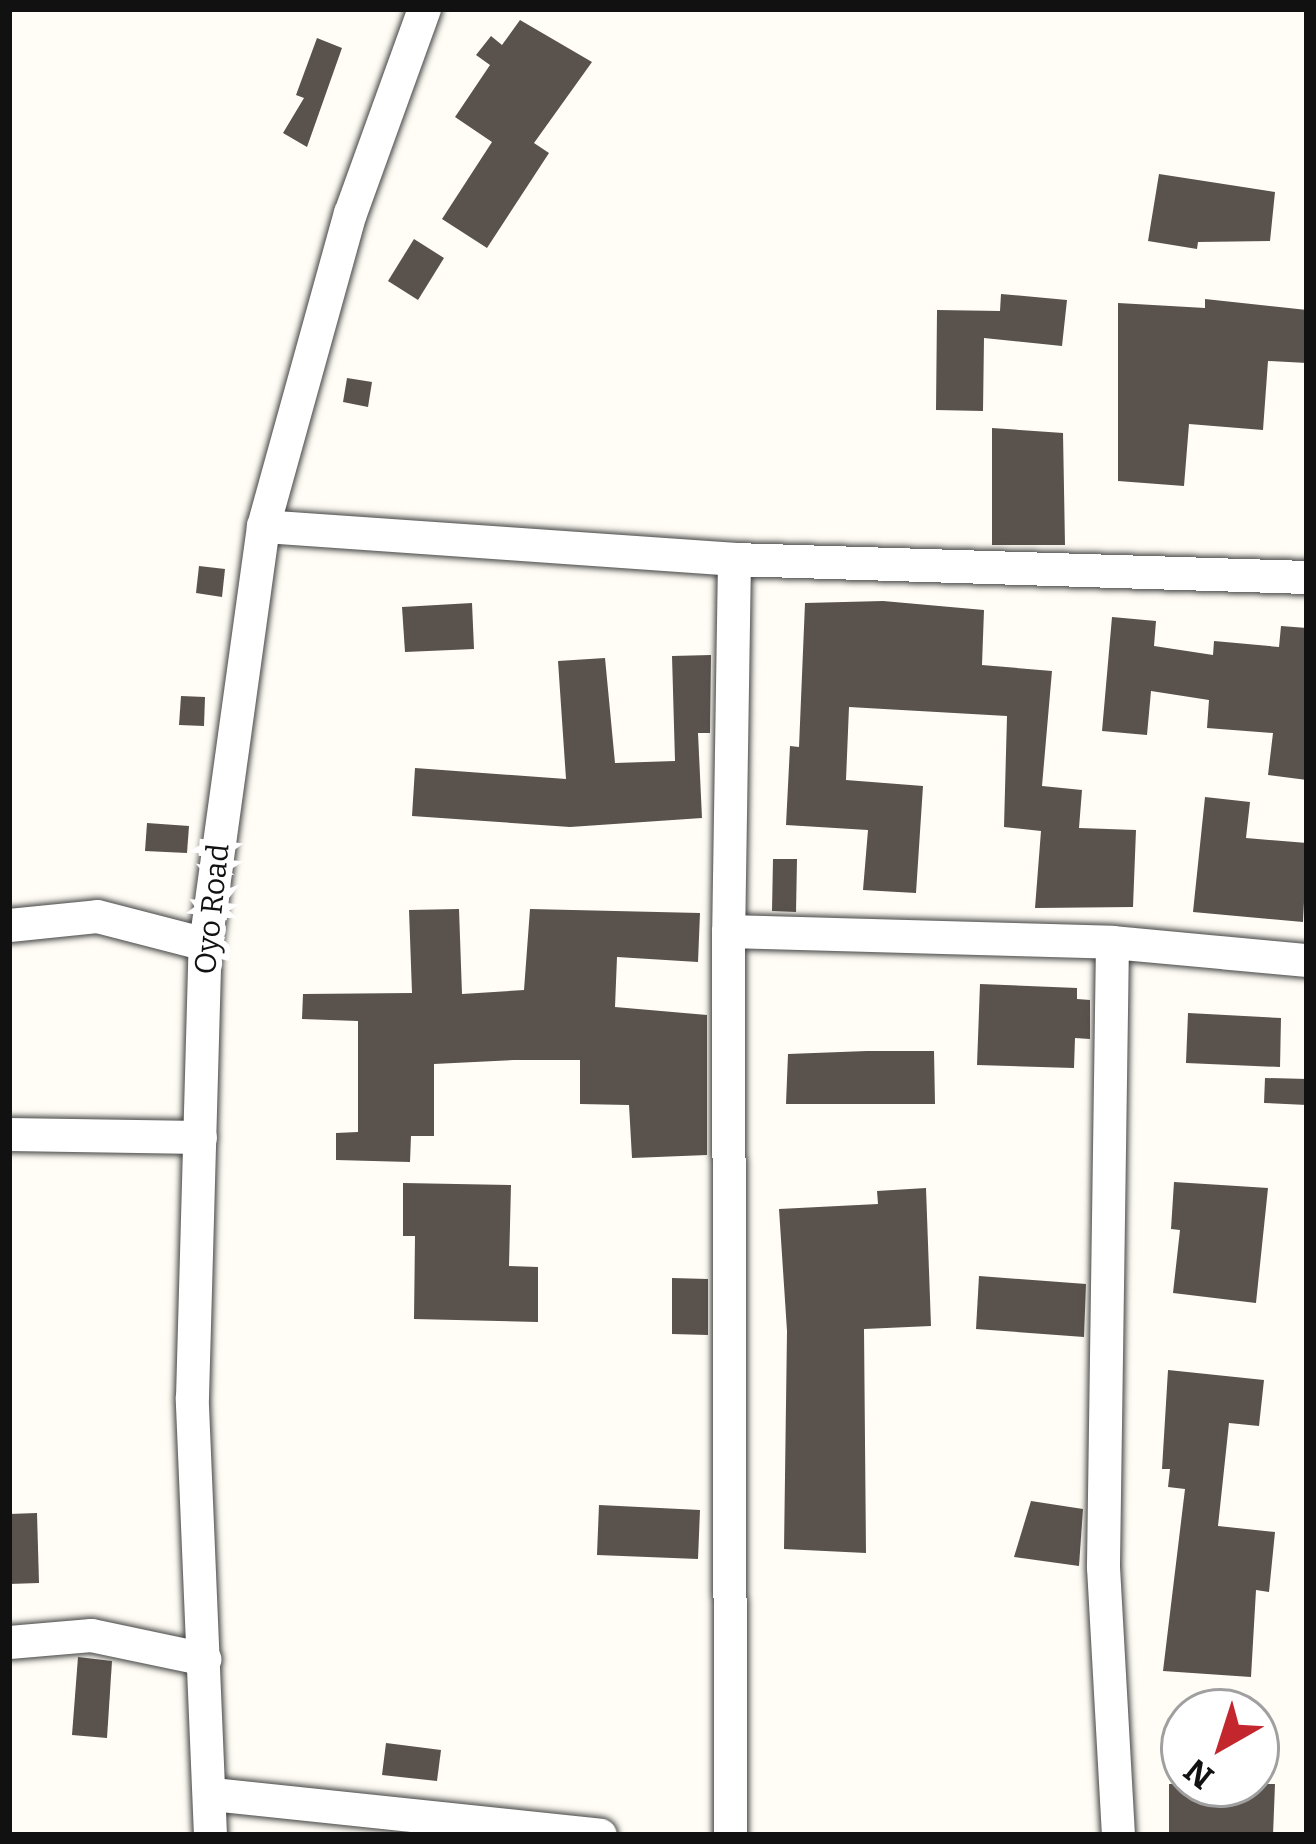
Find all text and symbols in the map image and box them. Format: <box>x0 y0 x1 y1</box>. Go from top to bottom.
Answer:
street label: Oyo Road <box>187 842 237 976</box>
north arrow <box>1160 1688 1280 1808</box>
text: N <box>1177 1750 1222 1797</box>

